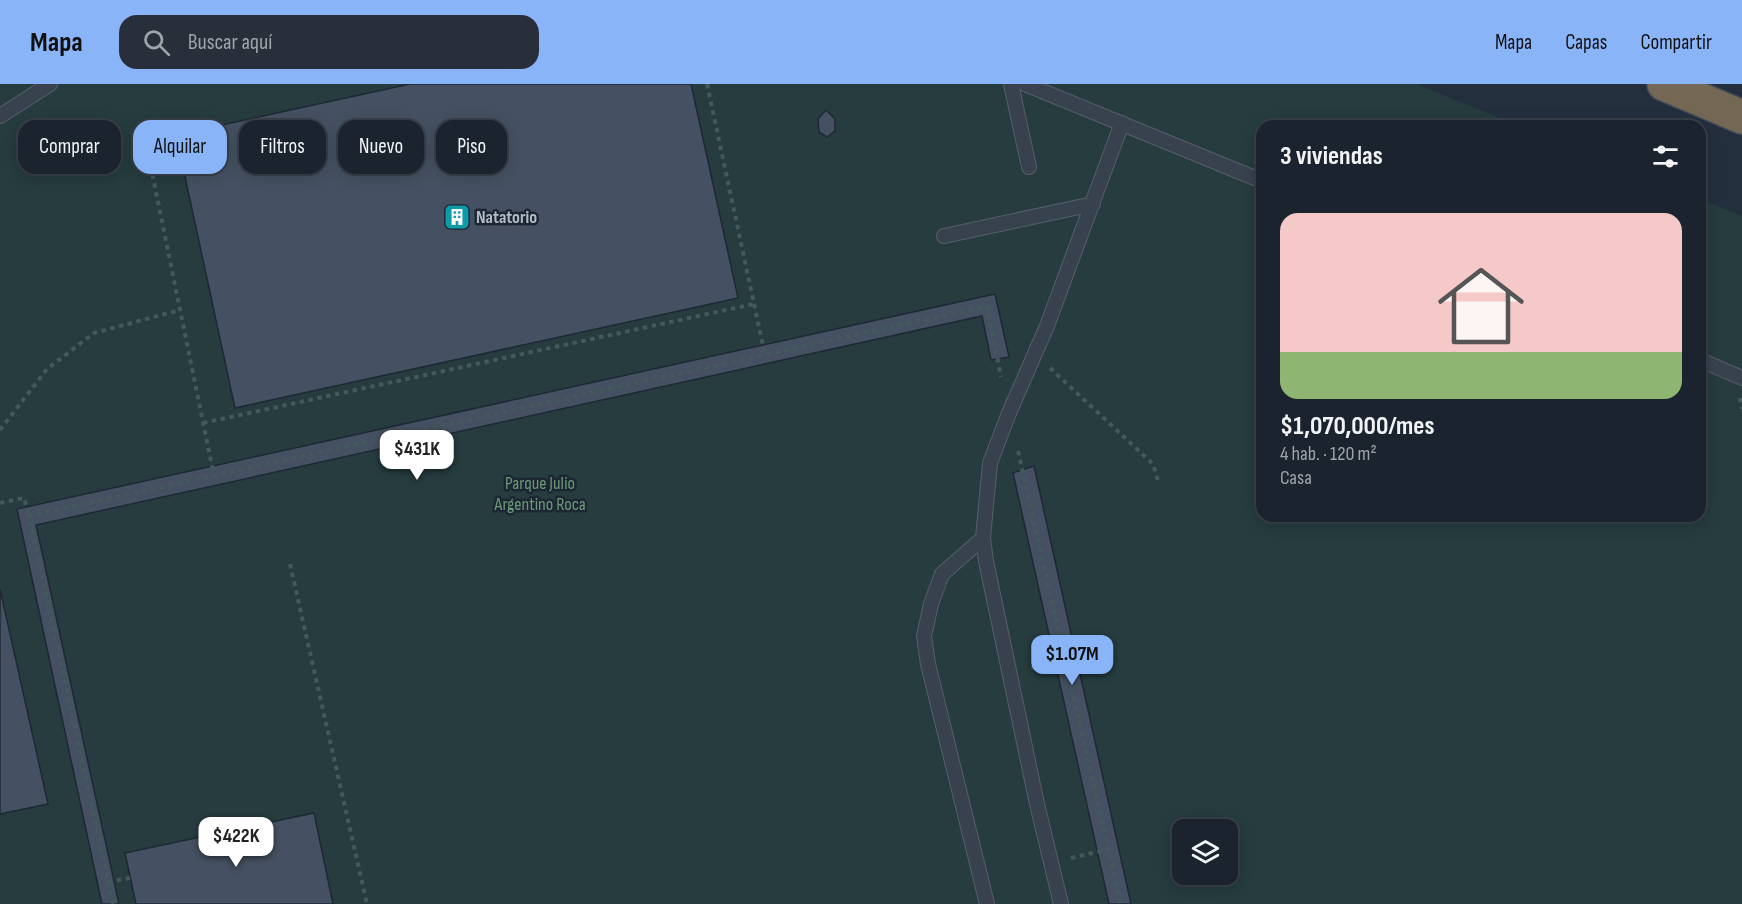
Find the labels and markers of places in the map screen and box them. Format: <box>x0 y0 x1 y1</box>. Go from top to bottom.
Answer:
building icon: Natatorio <box>442 202 472 232</box>
place label: Natatorio <box>476 207 537 228</box>
pin: $431K <box>375 430 459 481</box>
pin: $1.07M <box>1023 635 1121 686</box>
pin: $422K <box>194 817 278 868</box>

